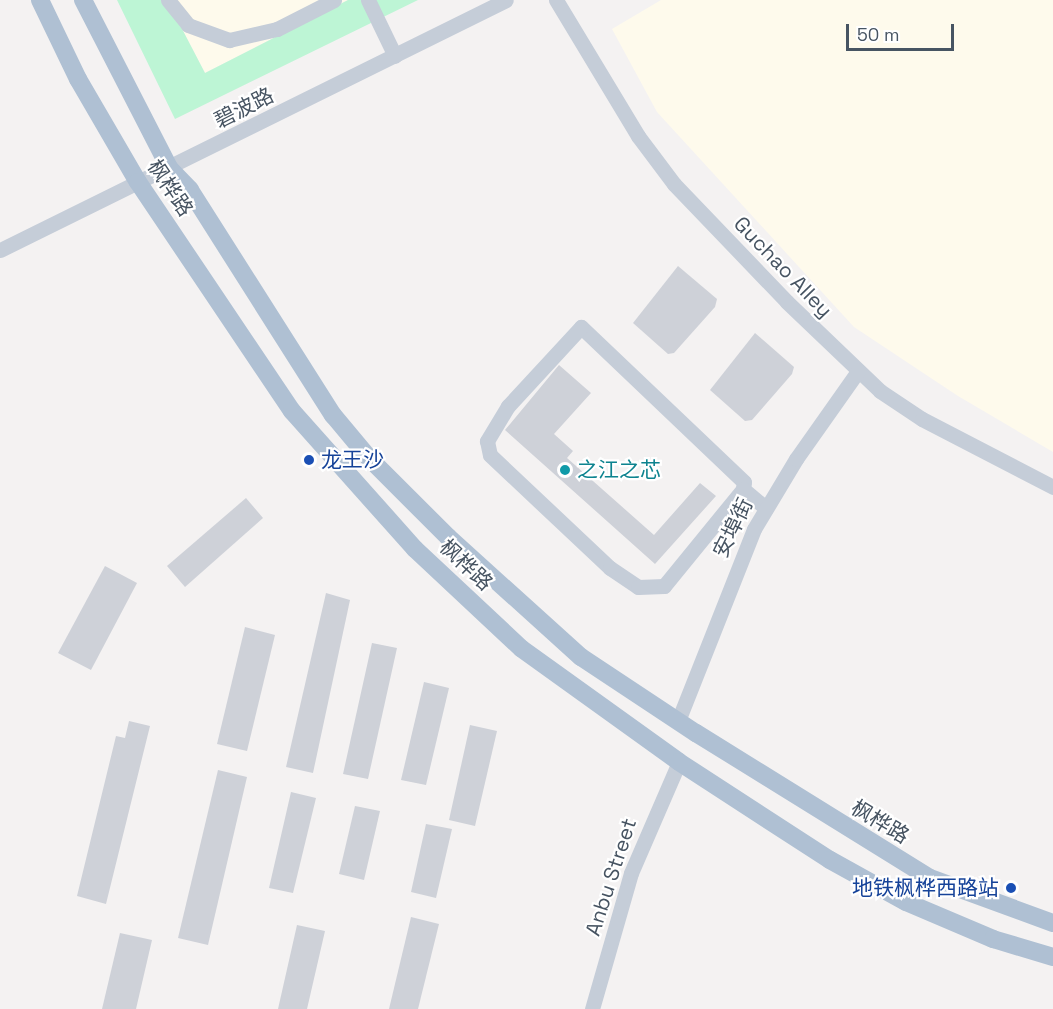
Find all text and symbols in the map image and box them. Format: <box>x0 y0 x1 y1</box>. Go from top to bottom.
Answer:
scale bar <box>849 12 957 50</box>
text: 50 m <box>857 23 899 46</box>
street label: 碧波路 <box>210 82 278 134</box>
street label: 枫桦路 <box>142 155 198 221</box>
street label: Guchao Alley <box>728 211 838 323</box>
place label: 龙王沙 <box>321 447 384 473</box>
marker: 龙王沙 <box>302 453 316 467</box>
place label: 之江之芯 <box>577 457 661 483</box>
marker: 之江之芯 <box>558 463 572 477</box>
street label: 安埠街 <box>708 494 758 562</box>
street label: 枫桦路 <box>434 534 498 596</box>
street label: 枫桦路 <box>847 795 913 849</box>
street label: Anbu Street <box>580 815 642 939</box>
place label: 地铁枫桦西路站 <box>852 875 999 901</box>
marker: 地铁枫桦西路站 <box>1004 881 1018 895</box>

